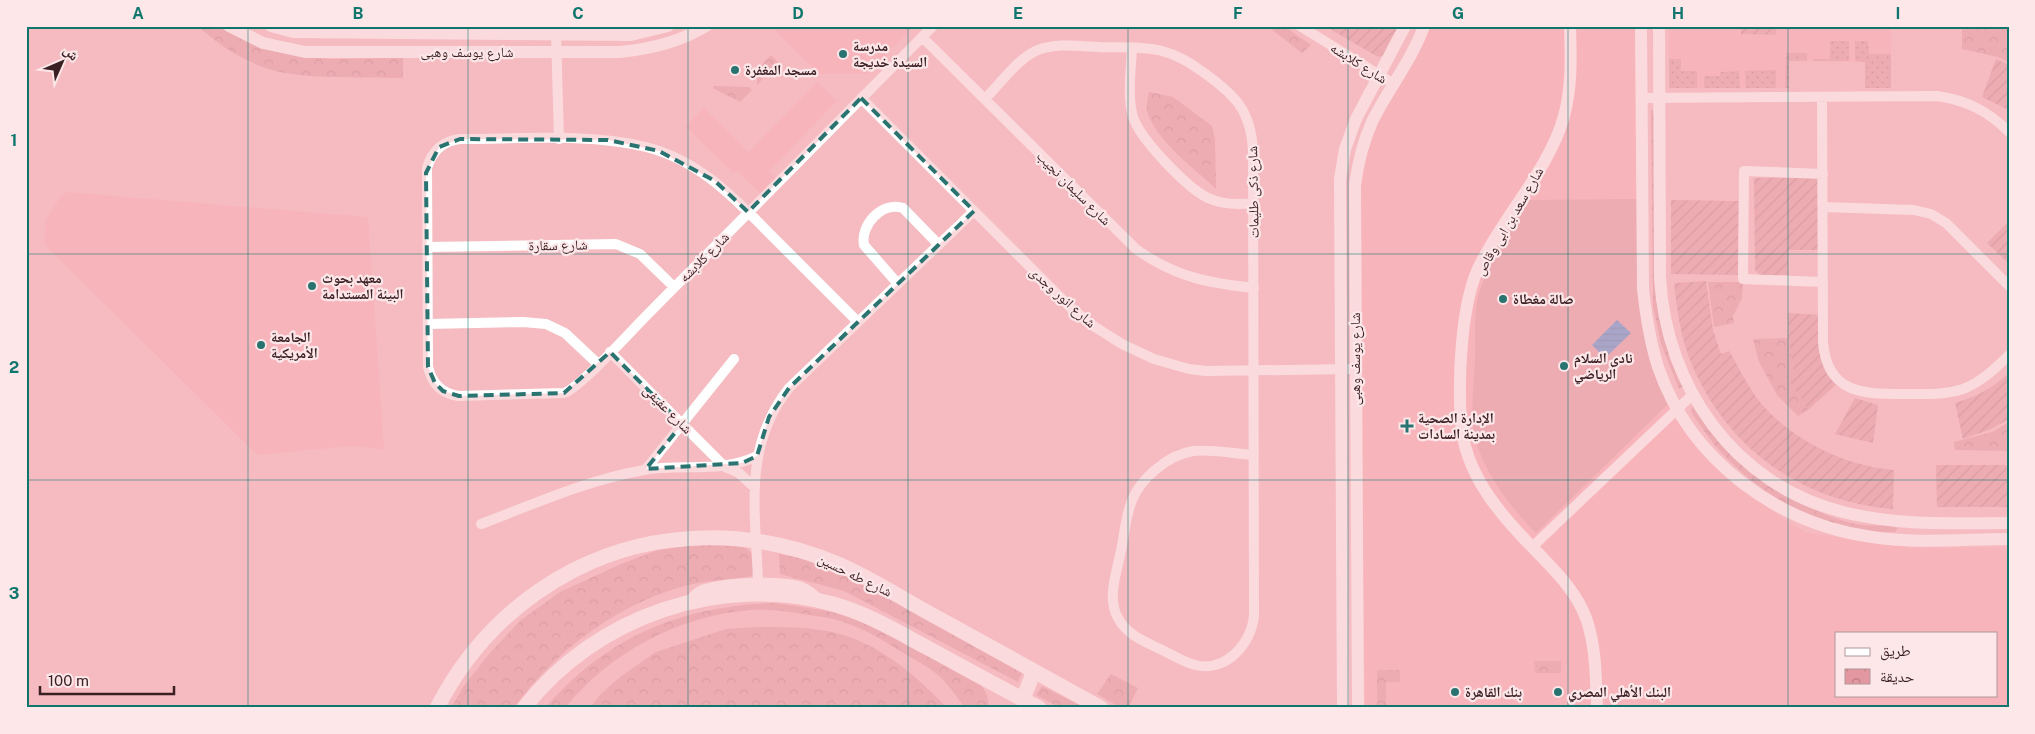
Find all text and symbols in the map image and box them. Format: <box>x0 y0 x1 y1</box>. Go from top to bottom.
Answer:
text: A <box>132 4 144 23</box>
text: B <box>353 4 364 23</box>
text: C <box>572 4 584 23</box>
text: D <box>792 4 804 23</box>
text: E <box>1013 4 1023 23</box>
text: F <box>1233 4 1243 23</box>
text: G <box>1452 4 1464 23</box>
text: H <box>1672 4 1684 23</box>
text: I <box>1896 4 1900 23</box>
north arrow <box>38 38 88 88</box>
place label: مدرسة السيدة خديجة <box>853 38 927 70</box>
street label: شارع كلابشه <box>1327 39 1390 88</box>
text: ش <box>60 42 82 65</box>
street label: شارع يوسف وهبى <box>421 44 513 62</box>
marker: مدرسة السيدة خديجة <box>837 48 849 60</box>
place label: مسجد المغفرة <box>745 62 817 78</box>
marker: مسجد المغفرة <box>729 64 741 76</box>
text: 1 <box>11 131 17 150</box>
street label: شارع ذكى طليمات <box>1244 146 1264 238</box>
street label: شارع سليمان نجيب <box>1032 148 1114 230</box>
street label: شارع سعد بن ابى وقاص <box>1472 164 1548 279</box>
street label: شارع كلابشه <box>676 229 734 287</box>
street label: شارع سقارة <box>528 236 588 256</box>
street label: شارع انور وجدى <box>1025 263 1099 332</box>
place label: معهد بحوث البيئة المستدامة <box>322 270 403 303</box>
marker: معهد بحوث البيئة المستدامة <box>306 280 318 292</box>
place label: صالة مغطاة <box>1513 291 1574 307</box>
marker: صالة مغطاة <box>1497 293 1509 305</box>
street label: شارع يوسف وهبى <box>1347 313 1365 405</box>
place label: الجامعة الأمريكية <box>271 329 318 361</box>
marker: الجامعة الأمريكية <box>255 339 267 351</box>
place label: نادي السلام الرياضي <box>1574 350 1633 385</box>
text: 2 <box>9 358 19 377</box>
marker: نادي السلام الرياضي <box>1558 360 1570 372</box>
street label: شارع عفيفى <box>639 381 696 438</box>
place label: الإدارة الصحية بمدينة السادات <box>1418 410 1495 443</box>
marker: الإدارة الصحية بمدينة السادات <box>1400 419 1414 433</box>
street label: شارع طه حسين <box>814 550 895 602</box>
text: 3 <box>9 584 19 603</box>
legend <box>1835 632 1998 696</box>
text: طريق <box>1880 642 1911 661</box>
scale bar <box>40 664 174 696</box>
text: حديقة <box>1880 668 1915 685</box>
text: 100 m <box>48 672 89 689</box>
place label: بنك القاهرة <box>1465 684 1522 701</box>
place label: البنك الأهلي المصري <box>1568 684 1671 703</box>
marker: بنك القاهرة <box>1449 686 1461 698</box>
marker: البنك الأهلي المصري <box>1552 686 1564 698</box>

